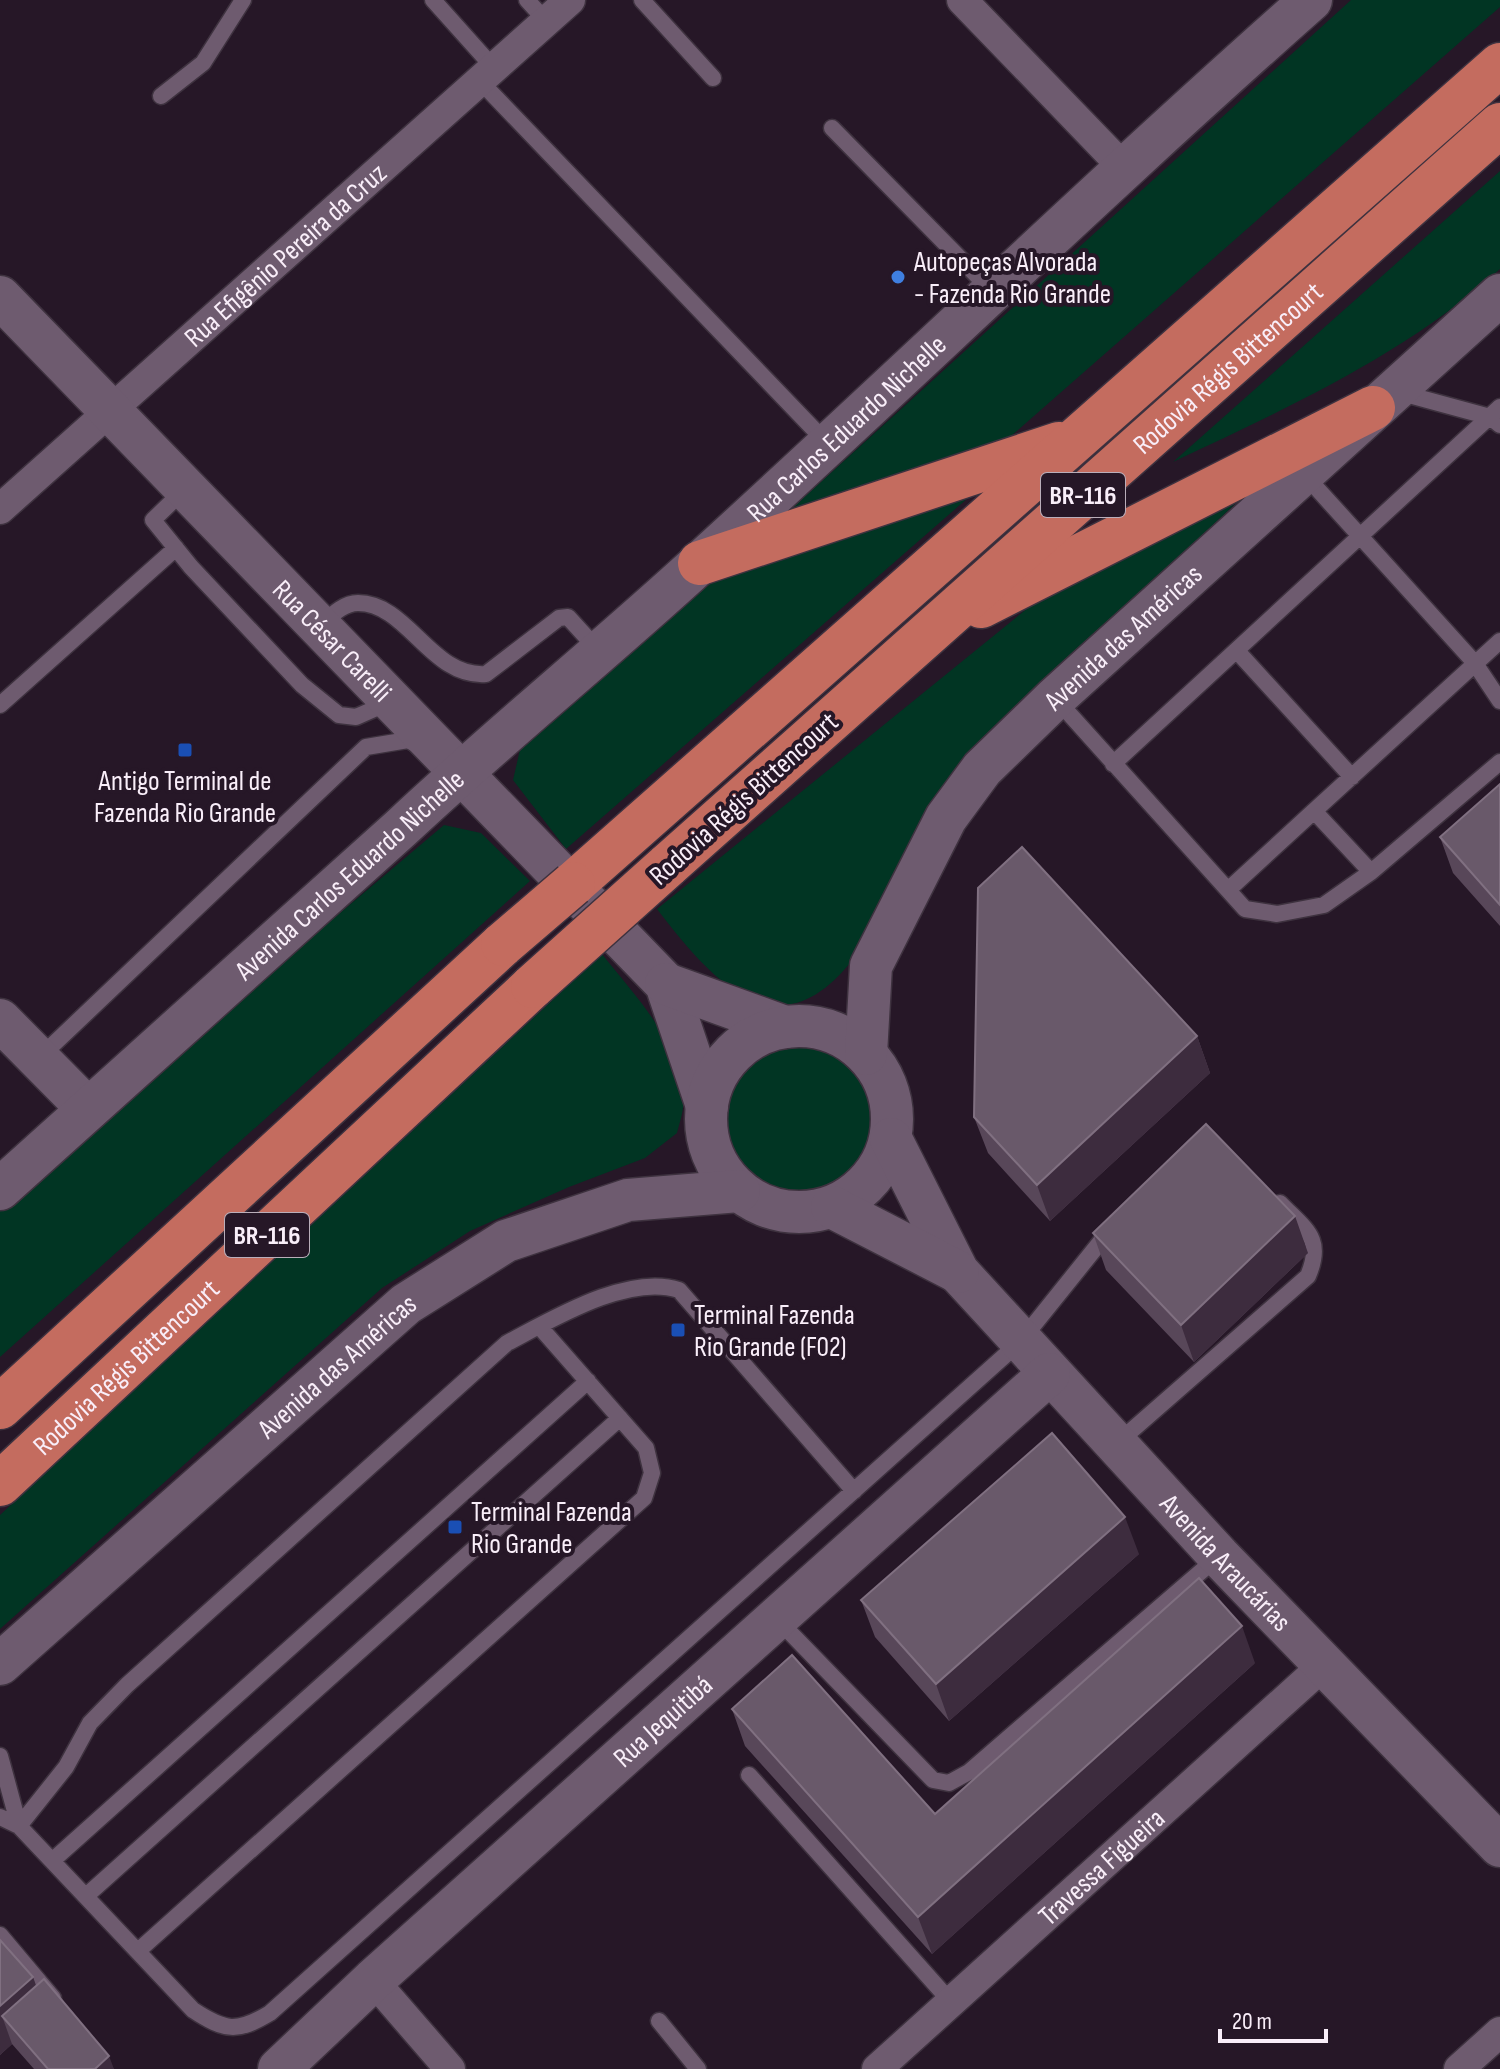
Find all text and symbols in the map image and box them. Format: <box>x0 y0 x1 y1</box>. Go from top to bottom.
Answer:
street label: Rua Efigênio Pereira da Cruz <box>178 157 394 354</box>
place label: Autopeças Alvorada - Fazenda Rio Grande <box>913 246 1111 311</box>
marker: Autopeças Alvorada - Fazenda Rio Grande <box>889 268 907 286</box>
street label: Rodovia Régis Bittencourt <box>1127 276 1330 462</box>
street label: Rua Carlos Eduardo Nichelle <box>741 328 953 530</box>
road number: BR-116 <box>1041 473 1125 517</box>
street label: Avenida das Américas <box>1037 558 1209 718</box>
street label: Rua César Carelli <box>265 574 398 709</box>
street label: Rodovia Régis Bittencourt <box>643 706 845 892</box>
marker: Antigo Terminal de Fazenda Rio Grande <box>176 741 194 759</box>
street label: Avenida Carlos Eduardo Nichelle <box>228 763 471 988</box>
place label: Antigo Terminal de Fazenda Rio Grande <box>94 765 276 830</box>
road number: BR-116 <box>225 1213 309 1257</box>
street label: Rodovia Régis Bittencourt <box>27 1273 227 1463</box>
street label: Avenida das Américas <box>251 1287 422 1446</box>
place label: Terminal Fazenda Rio Grande (F02) <box>694 1299 855 1364</box>
marker: Terminal Fazenda Rio Grande (F02) <box>669 1321 687 1339</box>
street label: Avenida Araucárias <box>1152 1487 1298 1638</box>
place label: Terminal Fazenda Rio Grande <box>471 1496 632 1561</box>
marker: Terminal Fazenda Rio Grande <box>446 1518 464 1536</box>
street label: Rua Jequitibá <box>607 1669 720 1775</box>
street label: Travessa Figueira <box>1032 1802 1172 1933</box>
scale bar <box>1220 1993 1326 2043</box>
text: 20 m <box>1232 2007 1272 2036</box>

